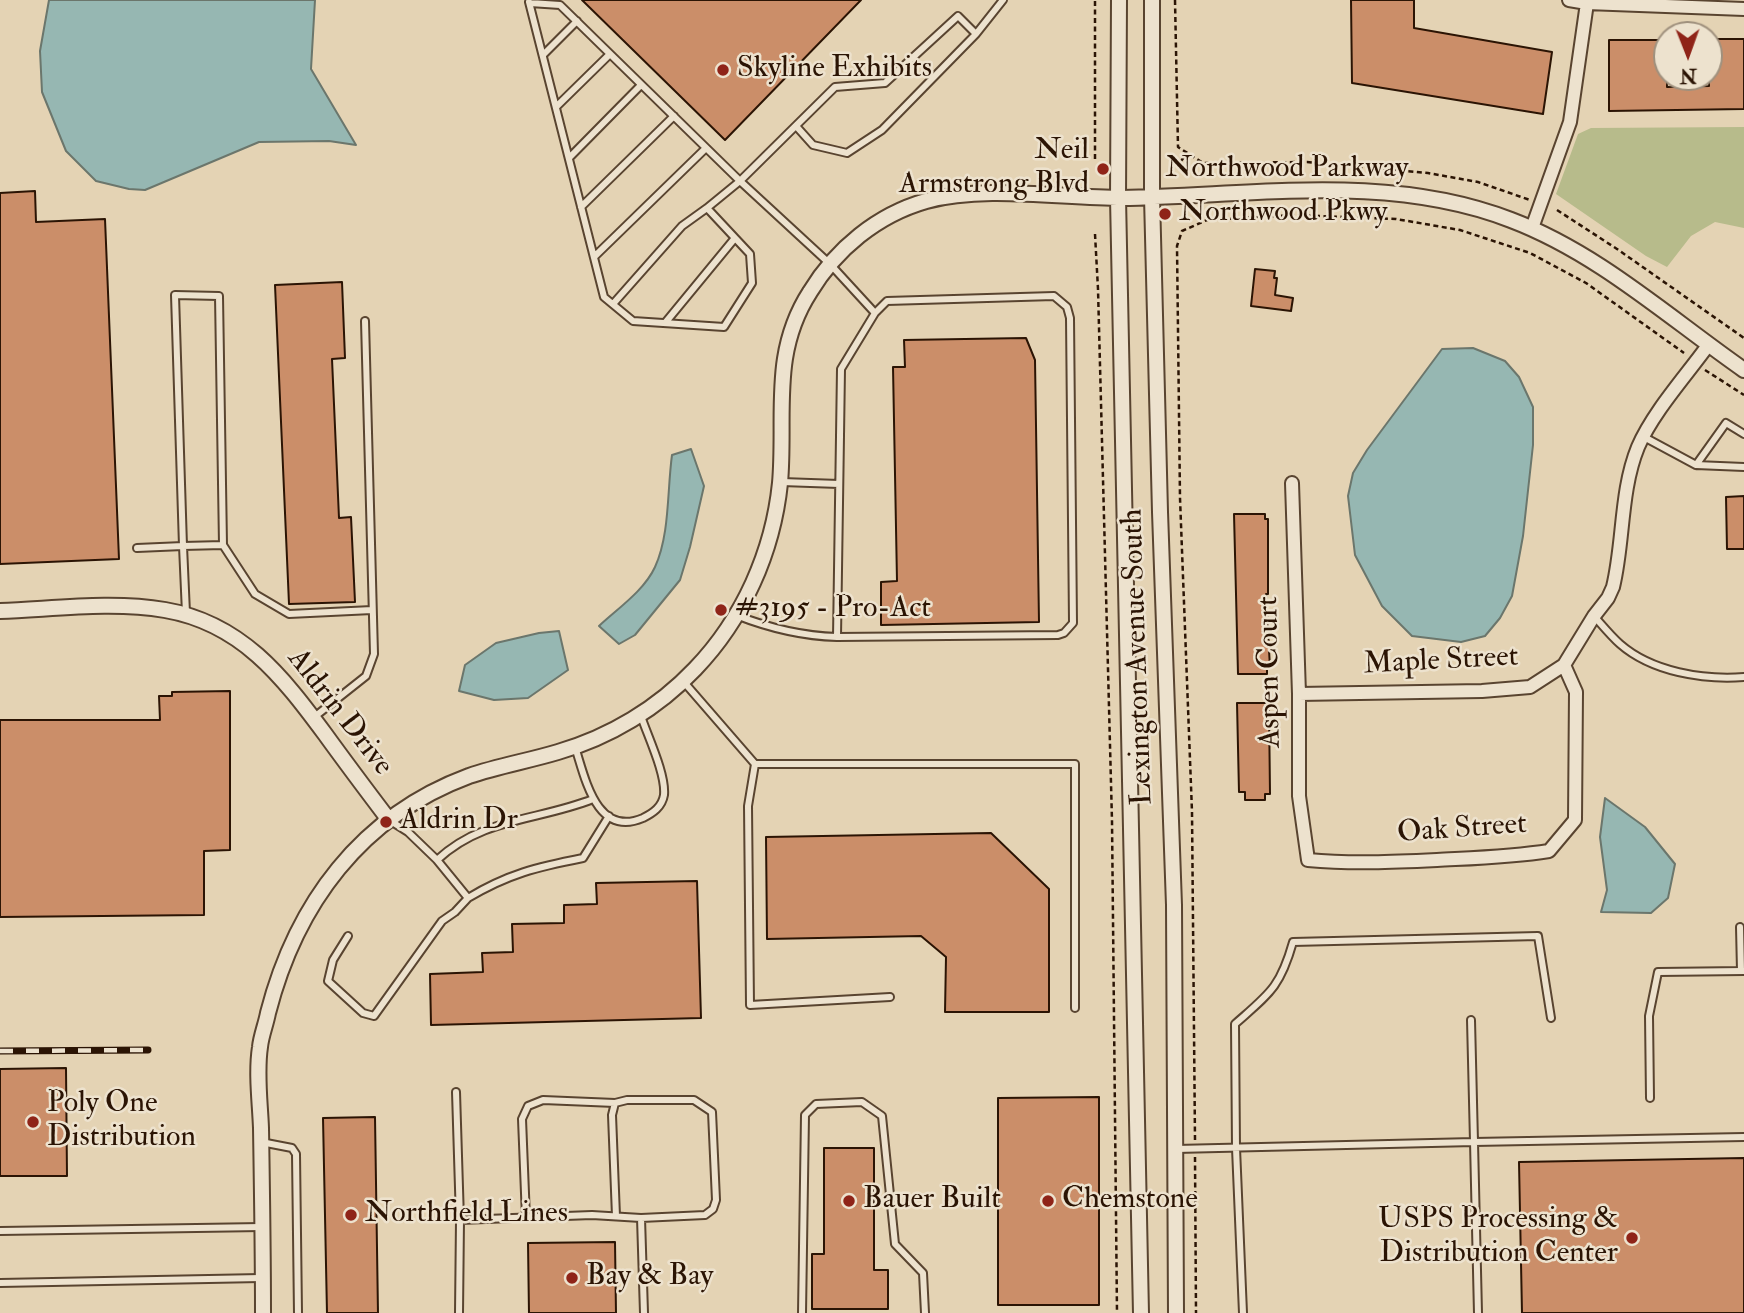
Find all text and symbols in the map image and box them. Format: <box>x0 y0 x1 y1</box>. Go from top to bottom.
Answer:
north arrow <box>1653 21 1723 91</box>
place label: Skyline Exhibits <box>737 52 932 88</box>
marker: Skyline Exhibits <box>715 62 731 78</box>
text: N <box>1680 63 1697 87</box>
place label: Neil Armstrong Blvd <box>899 134 1089 204</box>
street label: Northwood Parkway <box>1165 152 1409 188</box>
marker: Neil Armstrong Blvd <box>1095 161 1111 177</box>
place label: Northwood Pkwy <box>1179 196 1387 232</box>
marker: Northwood Pkwy <box>1157 206 1173 222</box>
street label: Lexington Avenue South <box>1116 508 1162 806</box>
place label: #3195 - Pro-Act <box>735 592 931 628</box>
street label: Aspen Court <box>1252 596 1290 748</box>
marker: #3195 - Pro-Act <box>713 602 729 618</box>
street label: Maple Street <box>1363 640 1519 684</box>
street label: Aldrin Drive <box>278 642 400 784</box>
place label: Aldrin Dr <box>400 804 518 840</box>
street label: Oak Street <box>1396 808 1528 852</box>
marker: Aldrin Dr <box>378 814 394 830</box>
place label: Poly One Distribution <box>47 1087 196 1158</box>
marker: Poly One Distribution <box>25 1114 41 1130</box>
place label: Bauer Built <box>863 1183 1001 1219</box>
place label: Chemstone <box>1062 1183 1198 1219</box>
marker: Bauer Built <box>841 1193 857 1209</box>
marker: Chemstone <box>1040 1193 1056 1209</box>
place label: Northfield Lines <box>365 1197 568 1233</box>
place label: USPS Processing & Distribution Center <box>1378 1203 1618 1274</box>
marker: Northfield Lines <box>343 1207 359 1223</box>
marker: USPS Processing & Distribution Center <box>1624 1230 1640 1246</box>
place label: Bay & Bay <box>586 1260 714 1296</box>
marker: Bay & Bay <box>564 1270 580 1286</box>

